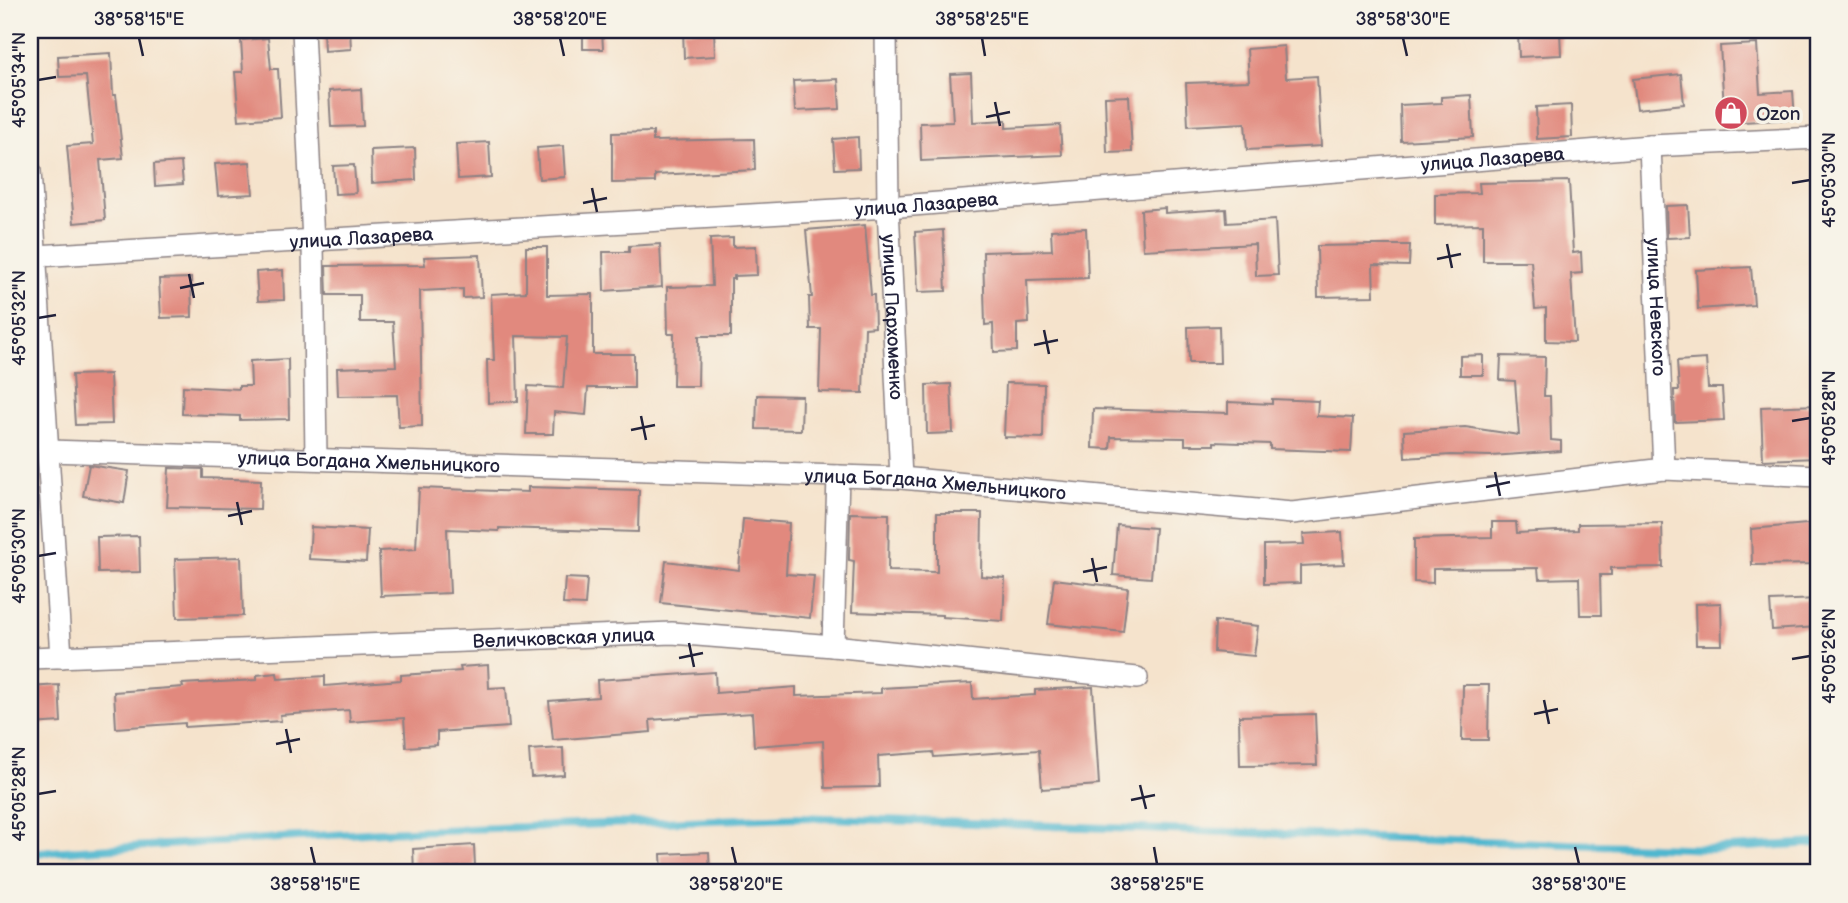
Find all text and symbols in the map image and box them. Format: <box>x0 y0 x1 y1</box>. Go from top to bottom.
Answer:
text: 38°58'15"E <box>94 9 184 30</box>
text: 38°58'20"E <box>513 9 607 30</box>
text: 38°58'25"E <box>935 9 1029 30</box>
text: 38°58'30"E <box>1356 9 1451 30</box>
text: 45°05'34"N <box>9 32 30 128</box>
shop icon: Ozon <box>1712 94 1750 132</box>
place label: Ozon <box>1756 103 1801 126</box>
text: 45°05'30"N <box>1819 132 1840 228</box>
street label: улица Лазарева <box>1420 143 1565 177</box>
street label: улица Лазарева <box>854 188 999 222</box>
street label: улица Лазарева <box>289 223 434 254</box>
street label: улица Пархоменко <box>876 234 907 400</box>
street label: улица Невского <box>1641 237 1670 377</box>
text: 45°05'32"N <box>9 270 30 366</box>
text: 45°05'28"N <box>1819 370 1840 466</box>
street label: улица Богдана Хмельницкого <box>237 447 500 478</box>
street label: улица Богдана Хмельницкого <box>804 465 1067 506</box>
text: 45°05'30"N <box>9 508 30 604</box>
text: 45°05'26"N <box>1819 608 1840 704</box>
street label: Величковская улица <box>472 624 655 654</box>
text: 45°05'28"N <box>9 746 30 842</box>
text: 38°58'15"E <box>270 874 360 895</box>
text: 38°58'20"E <box>689 874 783 895</box>
text: 38°58'25"E <box>1110 874 1204 895</box>
text: 38°58'30"E <box>1532 874 1627 895</box>

